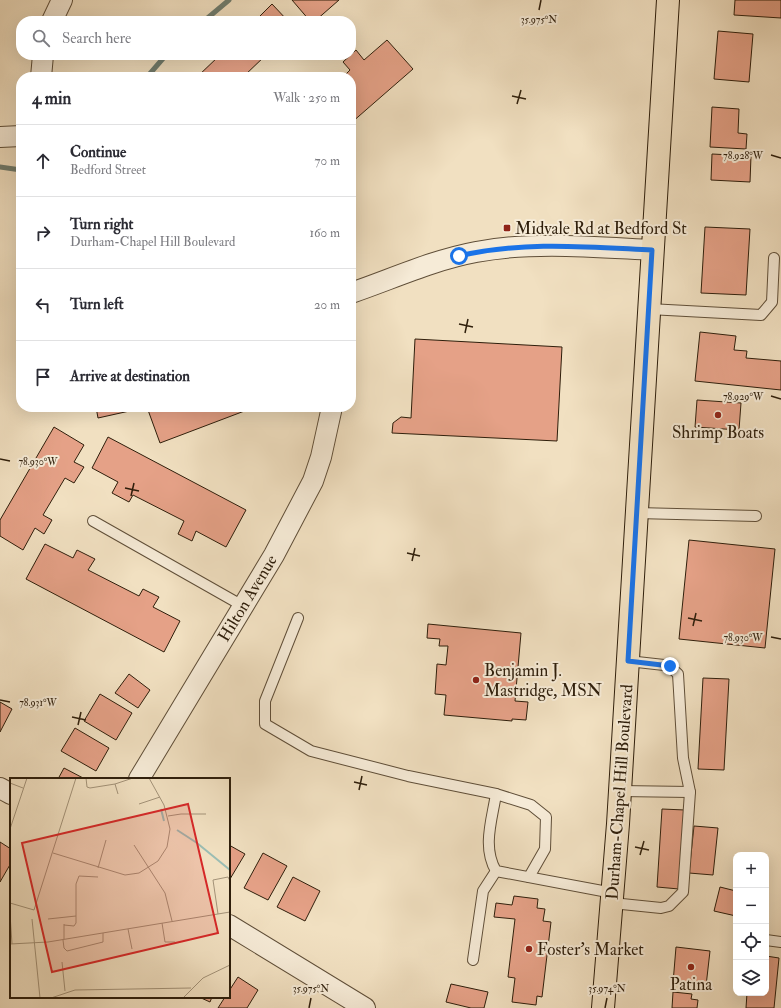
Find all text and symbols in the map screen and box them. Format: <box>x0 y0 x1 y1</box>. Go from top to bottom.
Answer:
text: 35.975°N <box>521 14 557 26</box>
search box <box>16 16 356 60</box>
icon: search <box>30 27 52 49</box>
text: Search here <box>62 29 131 48</box>
text: 4 min <box>32 88 71 109</box>
text: Walk · 250 m <box>273 90 340 106</box>
text: Continue <box>70 143 126 162</box>
icon: ahead <box>32 150 54 172</box>
text: 78.928°W <box>723 150 764 162</box>
text: 70 m <box>315 153 340 169</box>
text: Bedford Street <box>70 162 146 178</box>
text: Turn right <box>70 215 133 234</box>
place label: Midvale Rd at Bedford St <box>515 218 687 239</box>
icon: right <box>32 222 54 244</box>
marker: Midvale Rd at Bedford St <box>502 223 512 233</box>
text: 160 m <box>309 225 340 241</box>
text: Durham-Chapel Hill Boulevard <box>70 234 235 250</box>
route start <box>450 247 468 265</box>
icon: left <box>32 294 54 316</box>
text: Turn left <box>70 295 124 314</box>
text: 20 m <box>314 297 340 313</box>
icon: arrive <box>32 366 54 388</box>
text: Arrive at destination <box>70 367 190 386</box>
text: 78.929°W <box>723 391 764 403</box>
marker: Shrimp Boats <box>713 410 723 420</box>
place label: Shrimp Boats <box>672 422 764 444</box>
text: 78.930°W <box>18 456 58 468</box>
street label: Hilton Avenue <box>213 551 282 646</box>
text: 78.930°W <box>723 632 763 644</box>
route end <box>661 657 679 675</box>
place label: Benjamin J. Mastridge, MSN <box>484 660 603 701</box>
marker: Benjamin J. Mastridge, MSN <box>471 675 481 685</box>
street label: Durham-Chapel Hill Boulevard <box>601 683 639 901</box>
text: 78.931°W <box>19 697 58 709</box>
inset map <box>10 778 230 998</box>
map controls <box>733 852 769 996</box>
button: + <box>733 852 769 888</box>
button: − <box>733 888 769 924</box>
button: locate <box>733 924 769 960</box>
place label: Foster's Market <box>537 939 644 960</box>
marker: Foster's Market <box>524 944 534 954</box>
button: layers <box>733 960 769 996</box>
marker: Patina <box>686 962 696 972</box>
place label: Patina <box>670 974 713 995</box>
text: 35.975°N <box>293 983 329 995</box>
text: 35.974°N <box>588 983 626 995</box>

